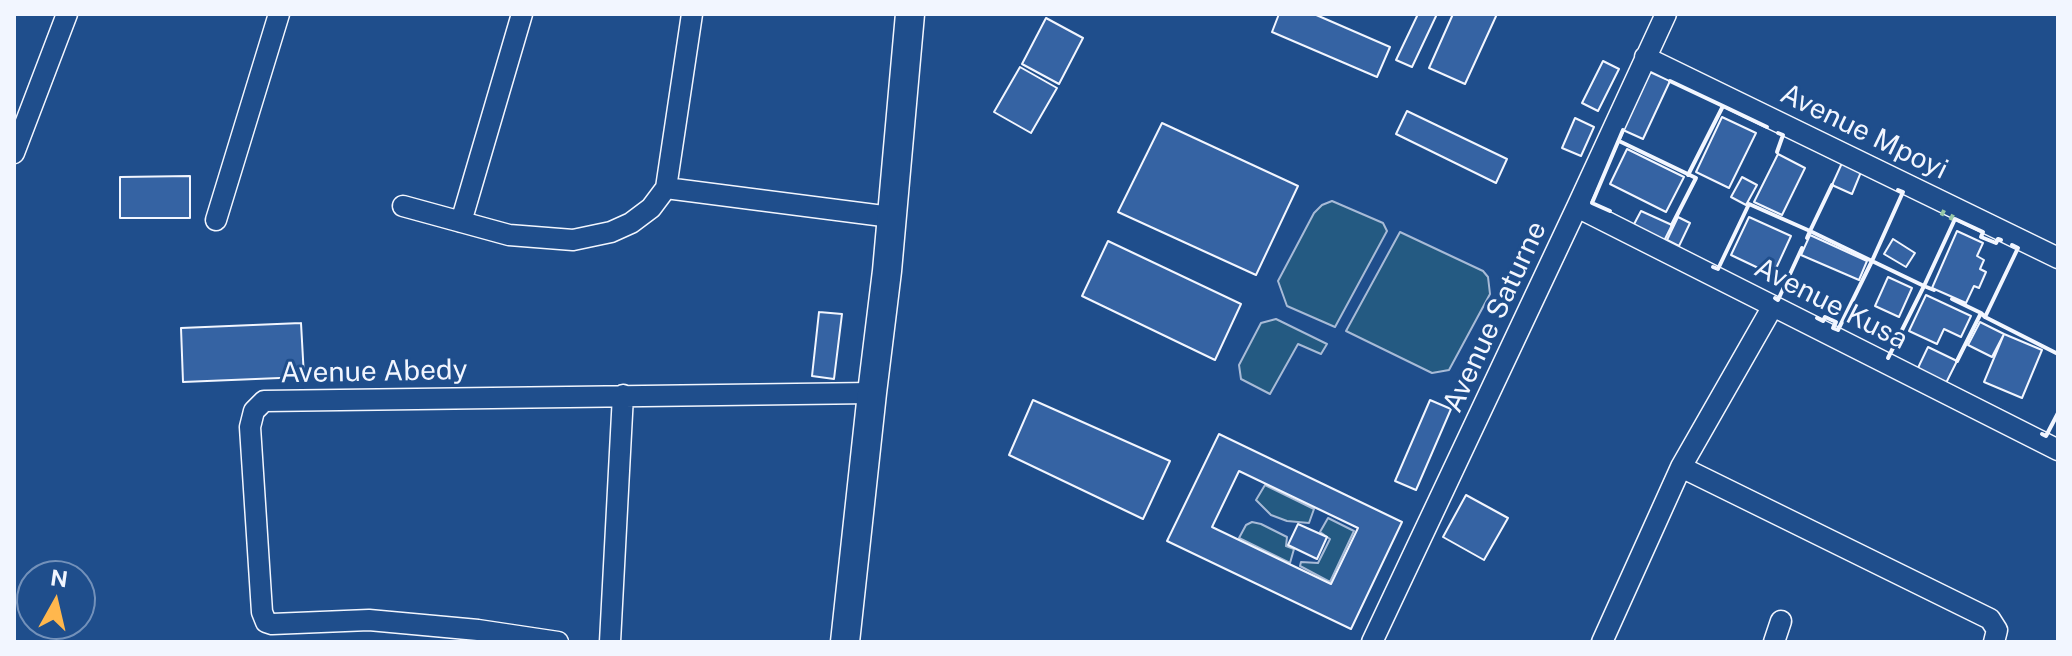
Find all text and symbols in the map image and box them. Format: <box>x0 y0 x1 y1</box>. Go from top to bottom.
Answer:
street label: Avenue Mpoyi <box>1775 77 1953 187</box>
street label: Avenue Saturne <box>1436 216 1554 418</box>
street label: Avenue Kusa <box>1749 251 1913 357</box>
street label: Avenue Abedy <box>280 354 468 390</box>
north arrow <box>16 560 96 640</box>
text: N <box>49 564 69 592</box>

